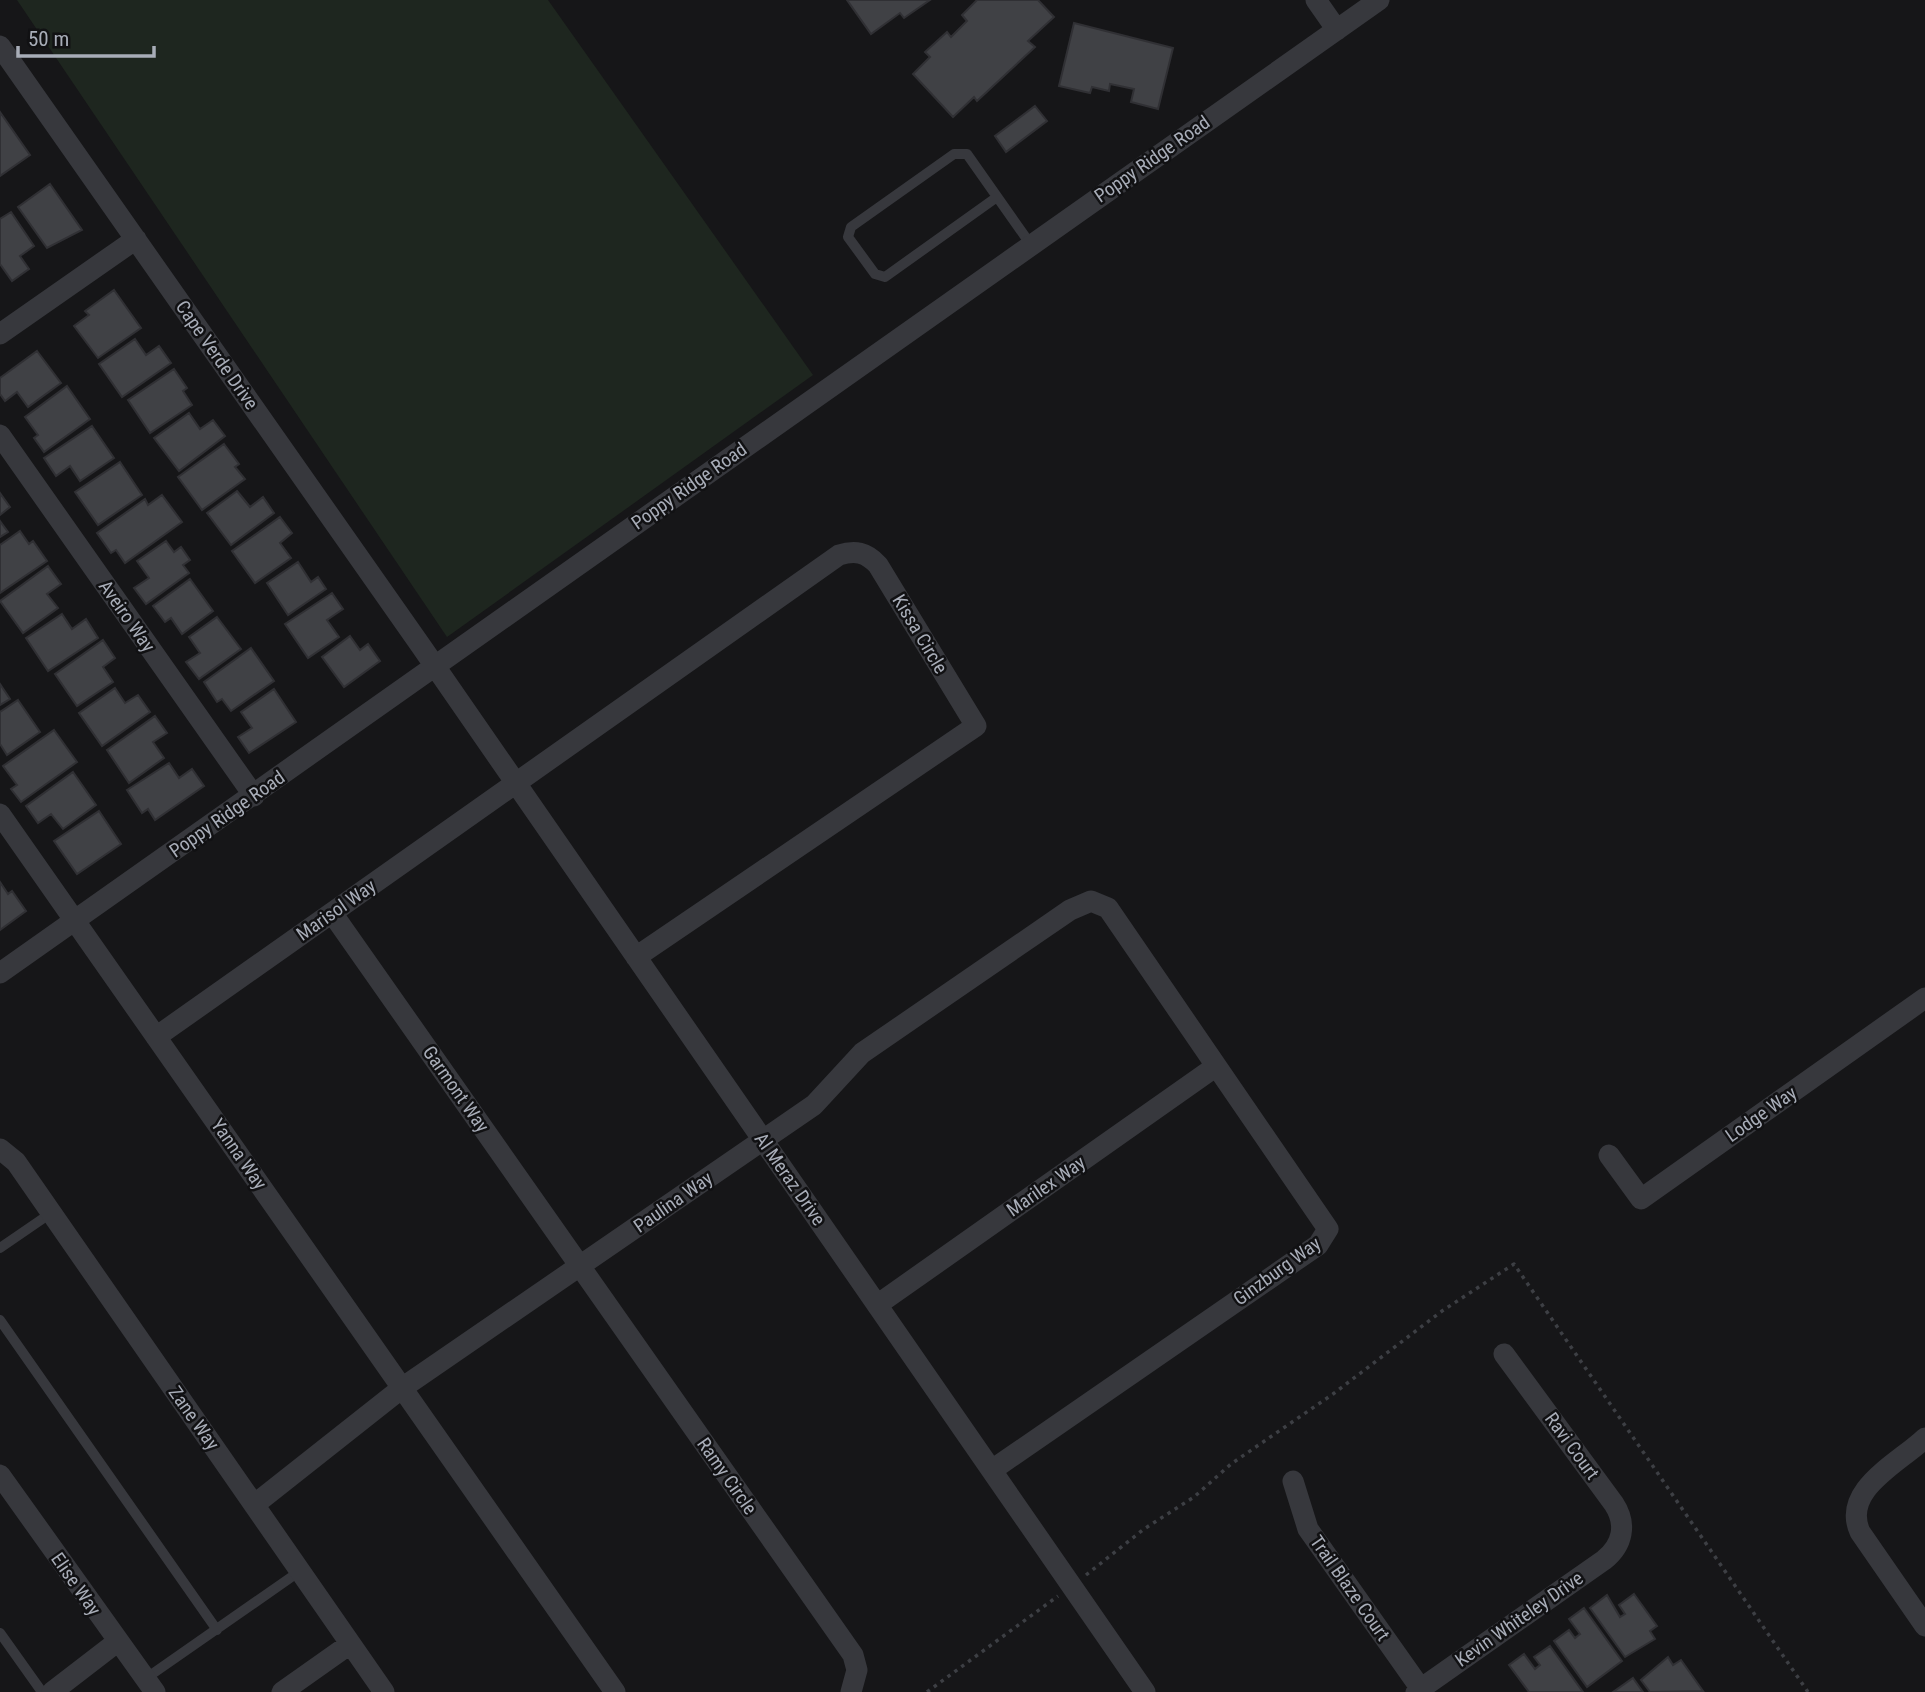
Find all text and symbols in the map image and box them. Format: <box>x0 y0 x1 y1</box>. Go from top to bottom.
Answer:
scale bar <box>18 14 154 58</box>
text: 50 m <box>28 27 69 51</box>
street label: Poppy Ridge Road <box>1090 111 1214 207</box>
street label: Cape Verde Drive <box>171 296 263 414</box>
street label: Poppy Ridge Road <box>627 438 751 534</box>
street label: Aveiro Way <box>94 576 160 656</box>
street label: Kissa Circle <box>887 590 953 678</box>
street label: Poppy Ridge Road <box>165 766 289 862</box>
street label: Marisol Way <box>292 874 380 946</box>
street label: Garmont Way <box>418 1041 494 1137</box>
street label: Lodge Way <box>1721 1081 1801 1147</box>
street label: Yanna Way <box>206 1114 272 1194</box>
street label: Al Meraz Drive <box>750 1128 830 1230</box>
street label: Marilex Way <box>1002 1151 1090 1221</box>
street label: Paulina Way <box>629 1166 717 1238</box>
street label: Ginzburg Way <box>1229 1232 1325 1310</box>
street label: Zane Way <box>164 1382 224 1454</box>
street label: Ravi Court <box>1540 1408 1604 1484</box>
street label: Ramy Circle <box>692 1433 762 1519</box>
street label: Trail Blaze Court <box>1305 1531 1395 1645</box>
street label: Elise Way <box>46 1548 106 1620</box>
street label: Kevin Whiteley Drive <box>1451 1566 1587 1672</box>

